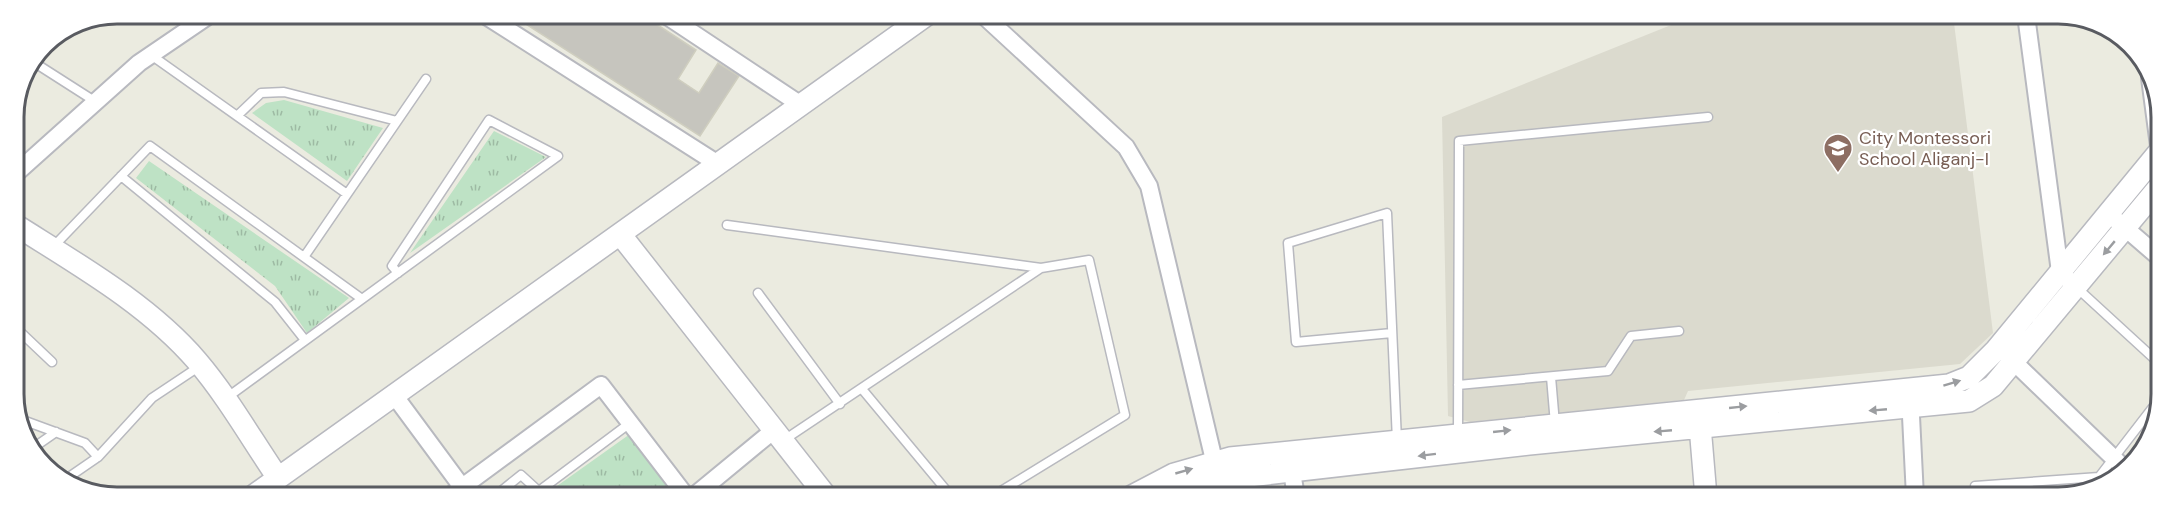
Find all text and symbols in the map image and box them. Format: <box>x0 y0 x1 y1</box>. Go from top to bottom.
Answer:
place label: City Montessori School Aliganj-I <box>1859 126 1991 171</box>
school or university icon: City Montessori School Aliganj-I <box>1822 132 1854 174</box>
one-way arrow <box>2102 240 2115 256</box>
one-way arrow <box>1943 378 1961 387</box>
one-way arrow <box>1729 402 1748 412</box>
one-way arrow <box>1868 405 1887 415</box>
one-way arrow <box>1493 426 1512 435</box>
one-way arrow <box>1653 426 1672 436</box>
one-way arrow <box>1418 451 1437 460</box>
one-way arrow <box>1176 466 1194 475</box>

